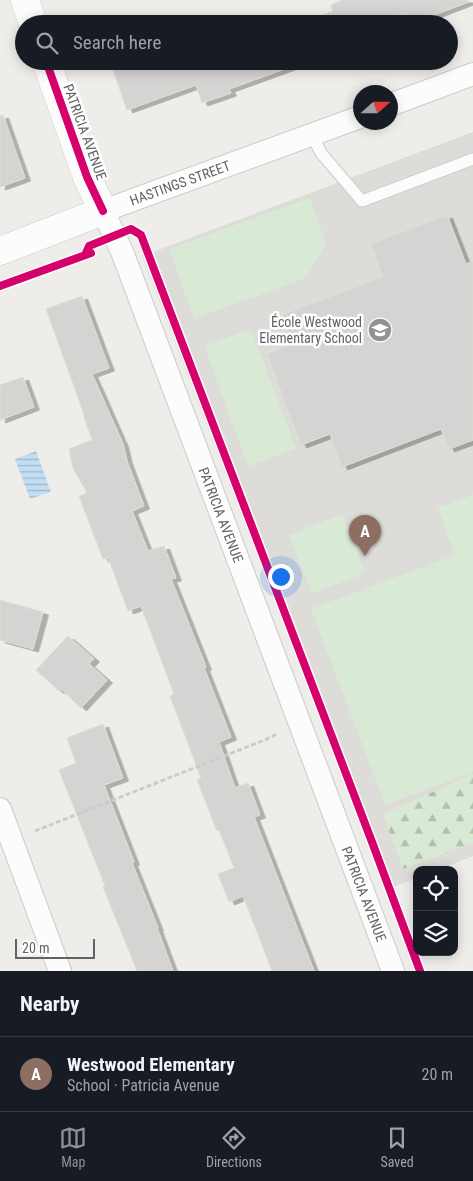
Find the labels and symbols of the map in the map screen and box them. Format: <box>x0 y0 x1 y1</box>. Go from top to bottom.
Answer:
street label: PATRICIA AVENUE <box>60 82 110 182</box>
north arrow <box>353 85 398 130</box>
street label: HASTINGS STREET <box>128 157 232 209</box>
place label: École Westwood Elementary School <box>259 313 362 346</box>
school or university icon: École Westwood Elementary School <box>367 317 393 343</box>
street label: PATRICIA AVENUE <box>195 465 247 565</box>
pin: A <box>349 515 381 556</box>
your location <box>268 564 294 590</box>
street label: PATRICIA AVENUE <box>338 844 390 944</box>
scale bar <box>15 936 95 959</box>

